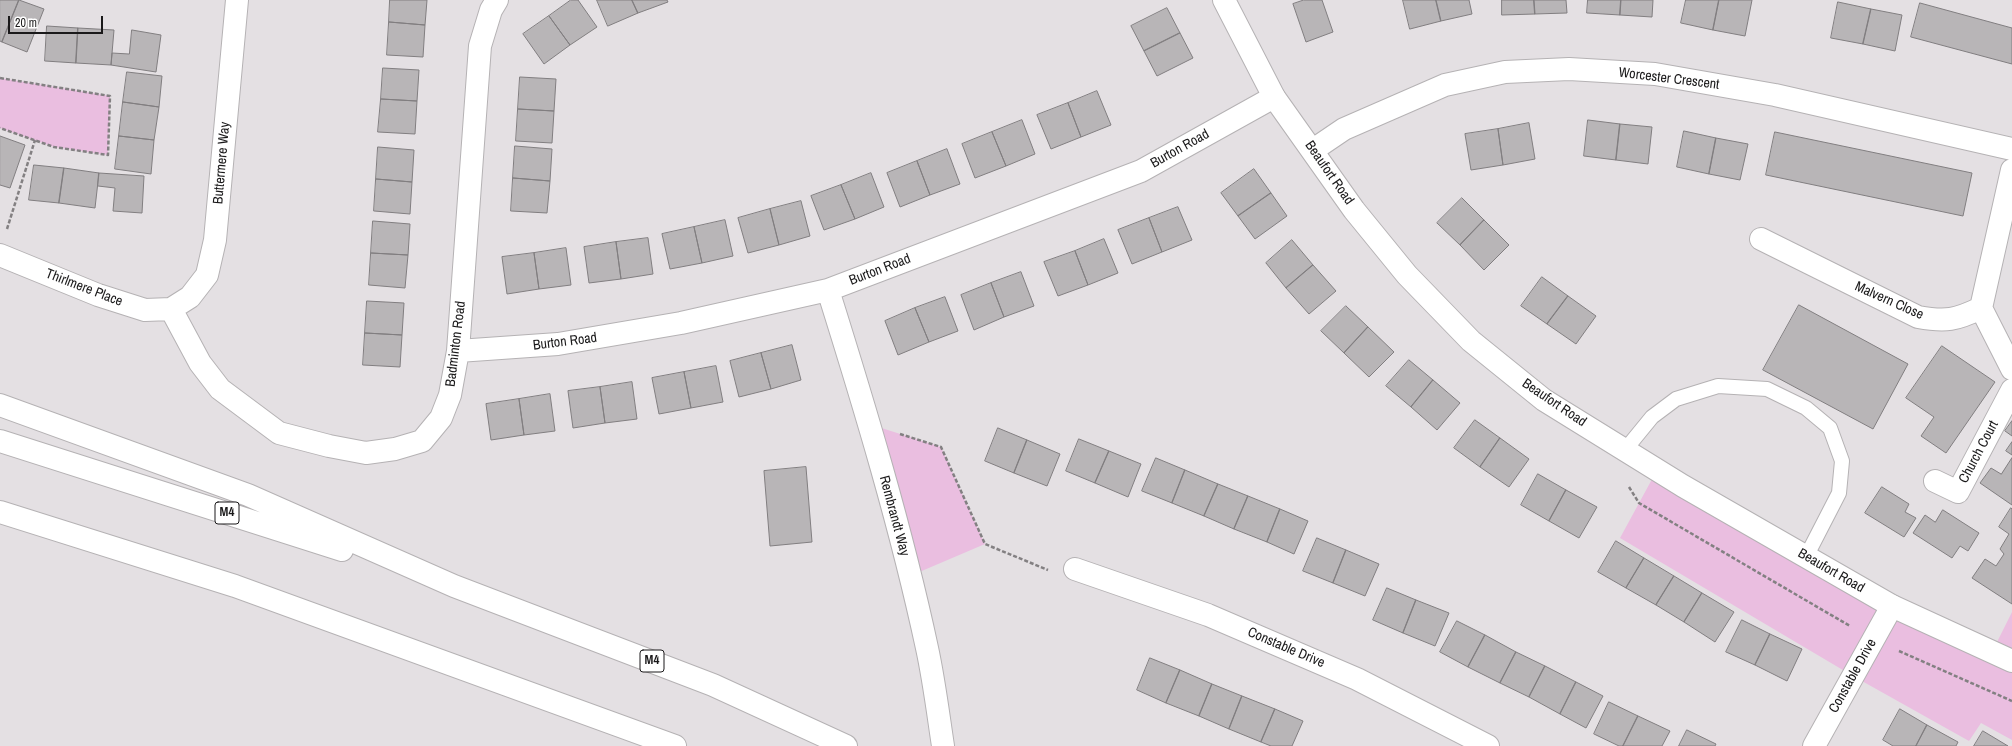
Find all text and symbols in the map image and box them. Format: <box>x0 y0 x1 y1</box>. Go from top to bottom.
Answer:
scale bar <box>10 8 105 34</box>
text: 20 m <box>15 15 37 31</box>
street label: Worcester Crescent <box>1618 64 1720 94</box>
street label: Buttermere Way <box>210 121 234 205</box>
street label: Burton Road <box>1148 126 1212 172</box>
street label: Beaufort Road <box>1301 138 1357 208</box>
street label: Burton Road <box>847 251 913 289</box>
street label: Thirlmere Place <box>43 266 125 310</box>
street label: Malvern Close <box>1852 278 1926 324</box>
street label: Badminton Road <box>442 300 470 388</box>
street label: Burton Road <box>532 330 598 354</box>
street label: Beaufort Road <box>1519 375 1589 431</box>
street label: Church Court <box>1956 418 2002 486</box>
street label: Rembrandt Way <box>875 474 913 558</box>
road number: M4 <box>215 502 239 524</box>
street label: Beaufort Road <box>1795 545 1867 597</box>
street label: Constable Drive <box>1245 624 1327 672</box>
street label: Constable Drive <box>1826 636 1880 716</box>
road number: M4 <box>640 650 664 672</box>

